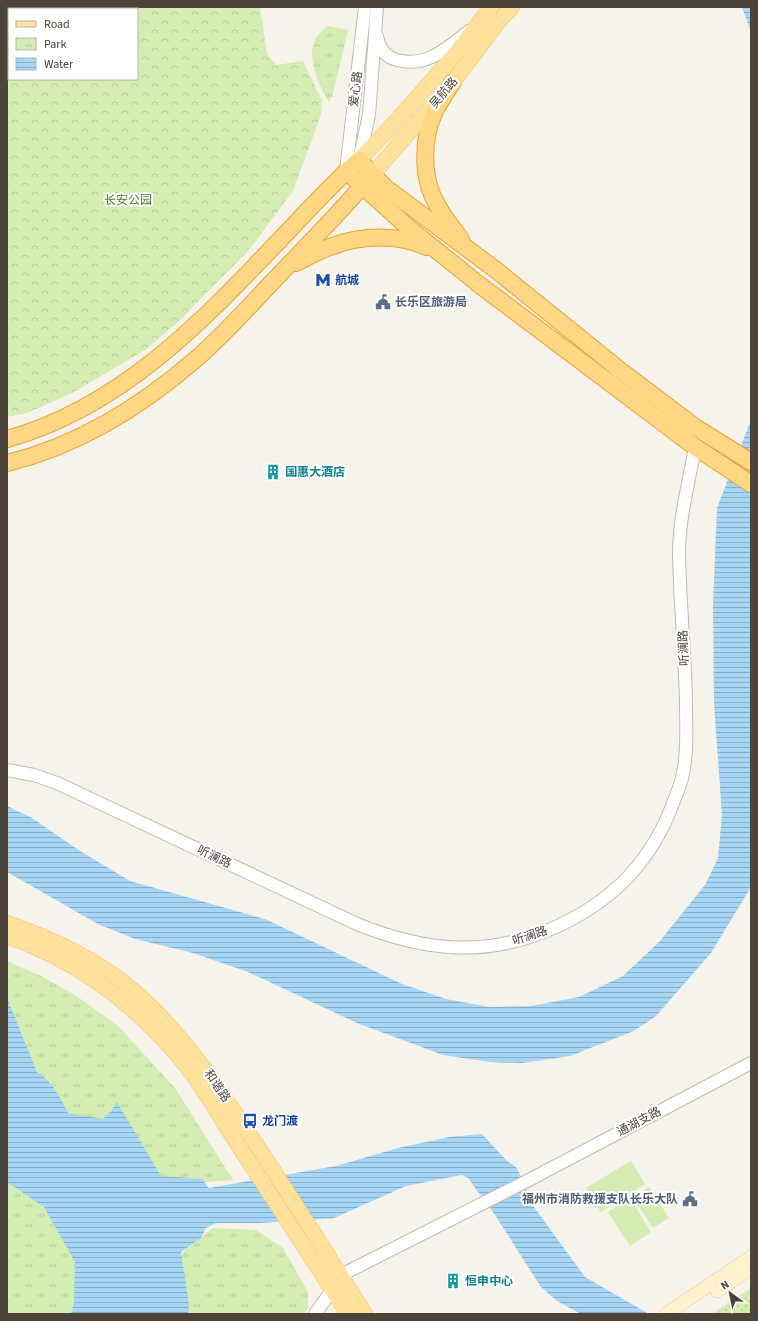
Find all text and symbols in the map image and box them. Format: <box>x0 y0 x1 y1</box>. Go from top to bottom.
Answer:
legend <box>8 8 138 80</box>
text: Road <box>44 16 70 33</box>
text: Park <box>44 36 66 53</box>
text: Water <box>44 56 74 73</box>
street label: 爱心路 <box>345 70 367 108</box>
street label: 吴航路 <box>426 74 462 112</box>
park label: 长安公园 <box>104 192 152 209</box>
metro station icon: 航城 <box>314 271 332 289</box>
place label: 航城 <box>335 272 359 289</box>
public building icon: 长乐区旅游局 <box>374 293 392 311</box>
place label: 长乐区旅游局 <box>395 294 467 311</box>
building icon: 国惠大酒店 <box>264 463 282 481</box>
place label: 国惠大酒店 <box>285 464 345 481</box>
street label: 听澜路 <box>675 630 693 666</box>
street label: 听澜路 <box>194 842 234 872</box>
street label: 听澜路 <box>510 922 550 950</box>
street label: 和谐路 <box>200 1066 234 1106</box>
street label: 通湖支路 <box>614 1103 664 1141</box>
bus stop icon: 龙门渡 <box>241 1112 259 1130</box>
place label: 龙门渡 <box>262 1113 298 1130</box>
public building icon: 福州市消防救援支队长乐大队 <box>681 1190 699 1208</box>
place label: 福州市消防救援支队长乐大队 <box>522 1191 678 1208</box>
building icon: 恒申中心 <box>444 1272 462 1290</box>
place label: 恒申中心 <box>465 1273 513 1290</box>
north arrow <box>710 1273 750 1313</box>
text: N <box>718 1277 732 1293</box>

